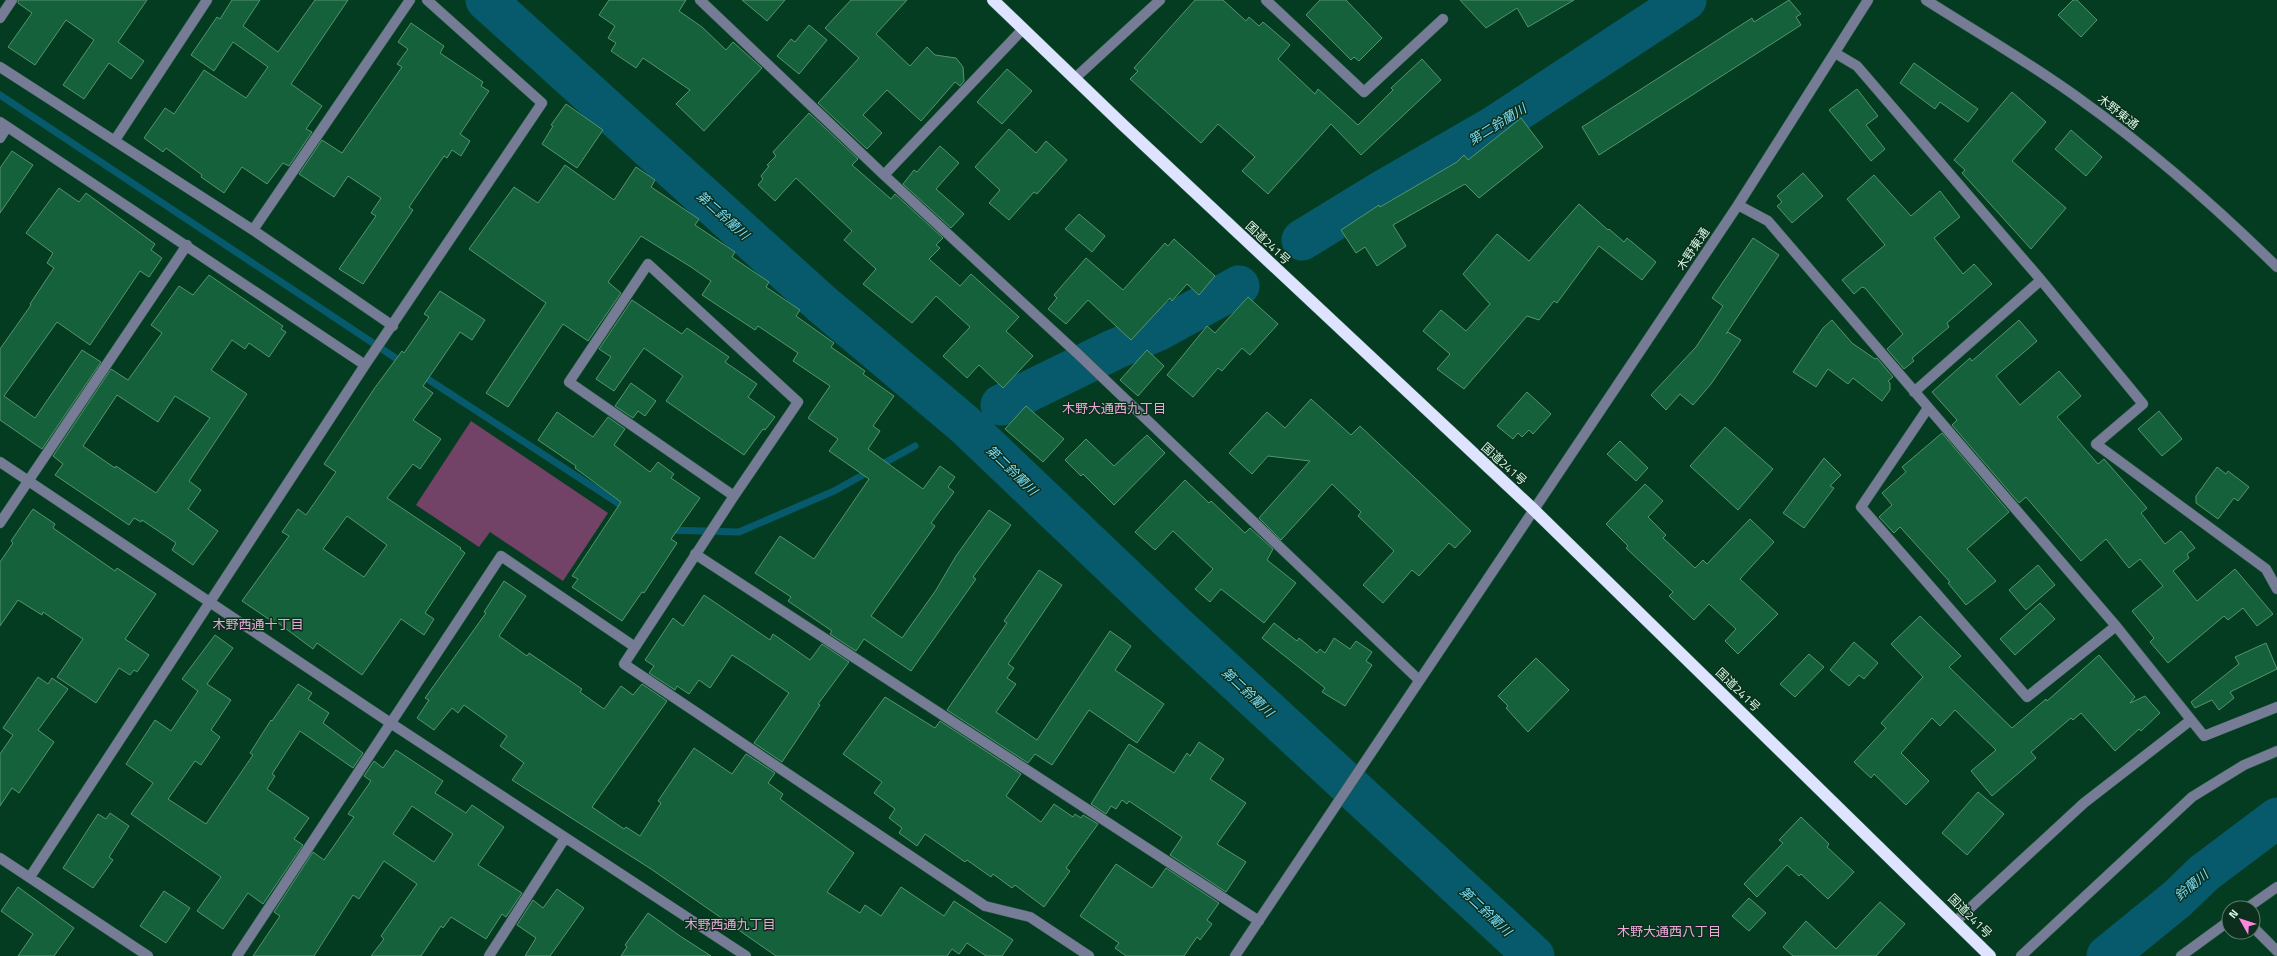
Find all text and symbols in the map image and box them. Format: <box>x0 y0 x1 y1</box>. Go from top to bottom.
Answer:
street label: 木野東通 <box>2094 89 2143 134</box>
water label: 第二鈴蘭川 <box>1464 97 1532 150</box>
water label: 第二鈴蘭川 <box>692 186 755 246</box>
street label: 国道241号 <box>1241 217 1295 269</box>
street label: 木野東通 <box>1671 224 1714 274</box>
district label: 木野大通西九丁目 <box>1062 398 1166 418</box>
street label: 国道241号 <box>1477 438 1532 489</box>
water label: 第二鈴蘭川 <box>982 440 1044 501</box>
district label: 木野西通十丁目 <box>212 614 304 634</box>
water label: 第二鈴蘭川 <box>1217 663 1280 723</box>
street label: 国道241号 <box>1712 663 1765 716</box>
water label: 鈴蘭川 <box>2170 864 2214 905</box>
water label: 第二鈴蘭川 <box>1455 882 1518 942</box>
street label: 国道241号 <box>1944 889 1997 942</box>
north arrow <box>2221 900 2261 940</box>
text: N <box>2225 906 2242 922</box>
district label: 木野西通九丁目 <box>684 914 776 934</box>
district label: 木野大通西八丁目 <box>1617 921 1721 941</box>

